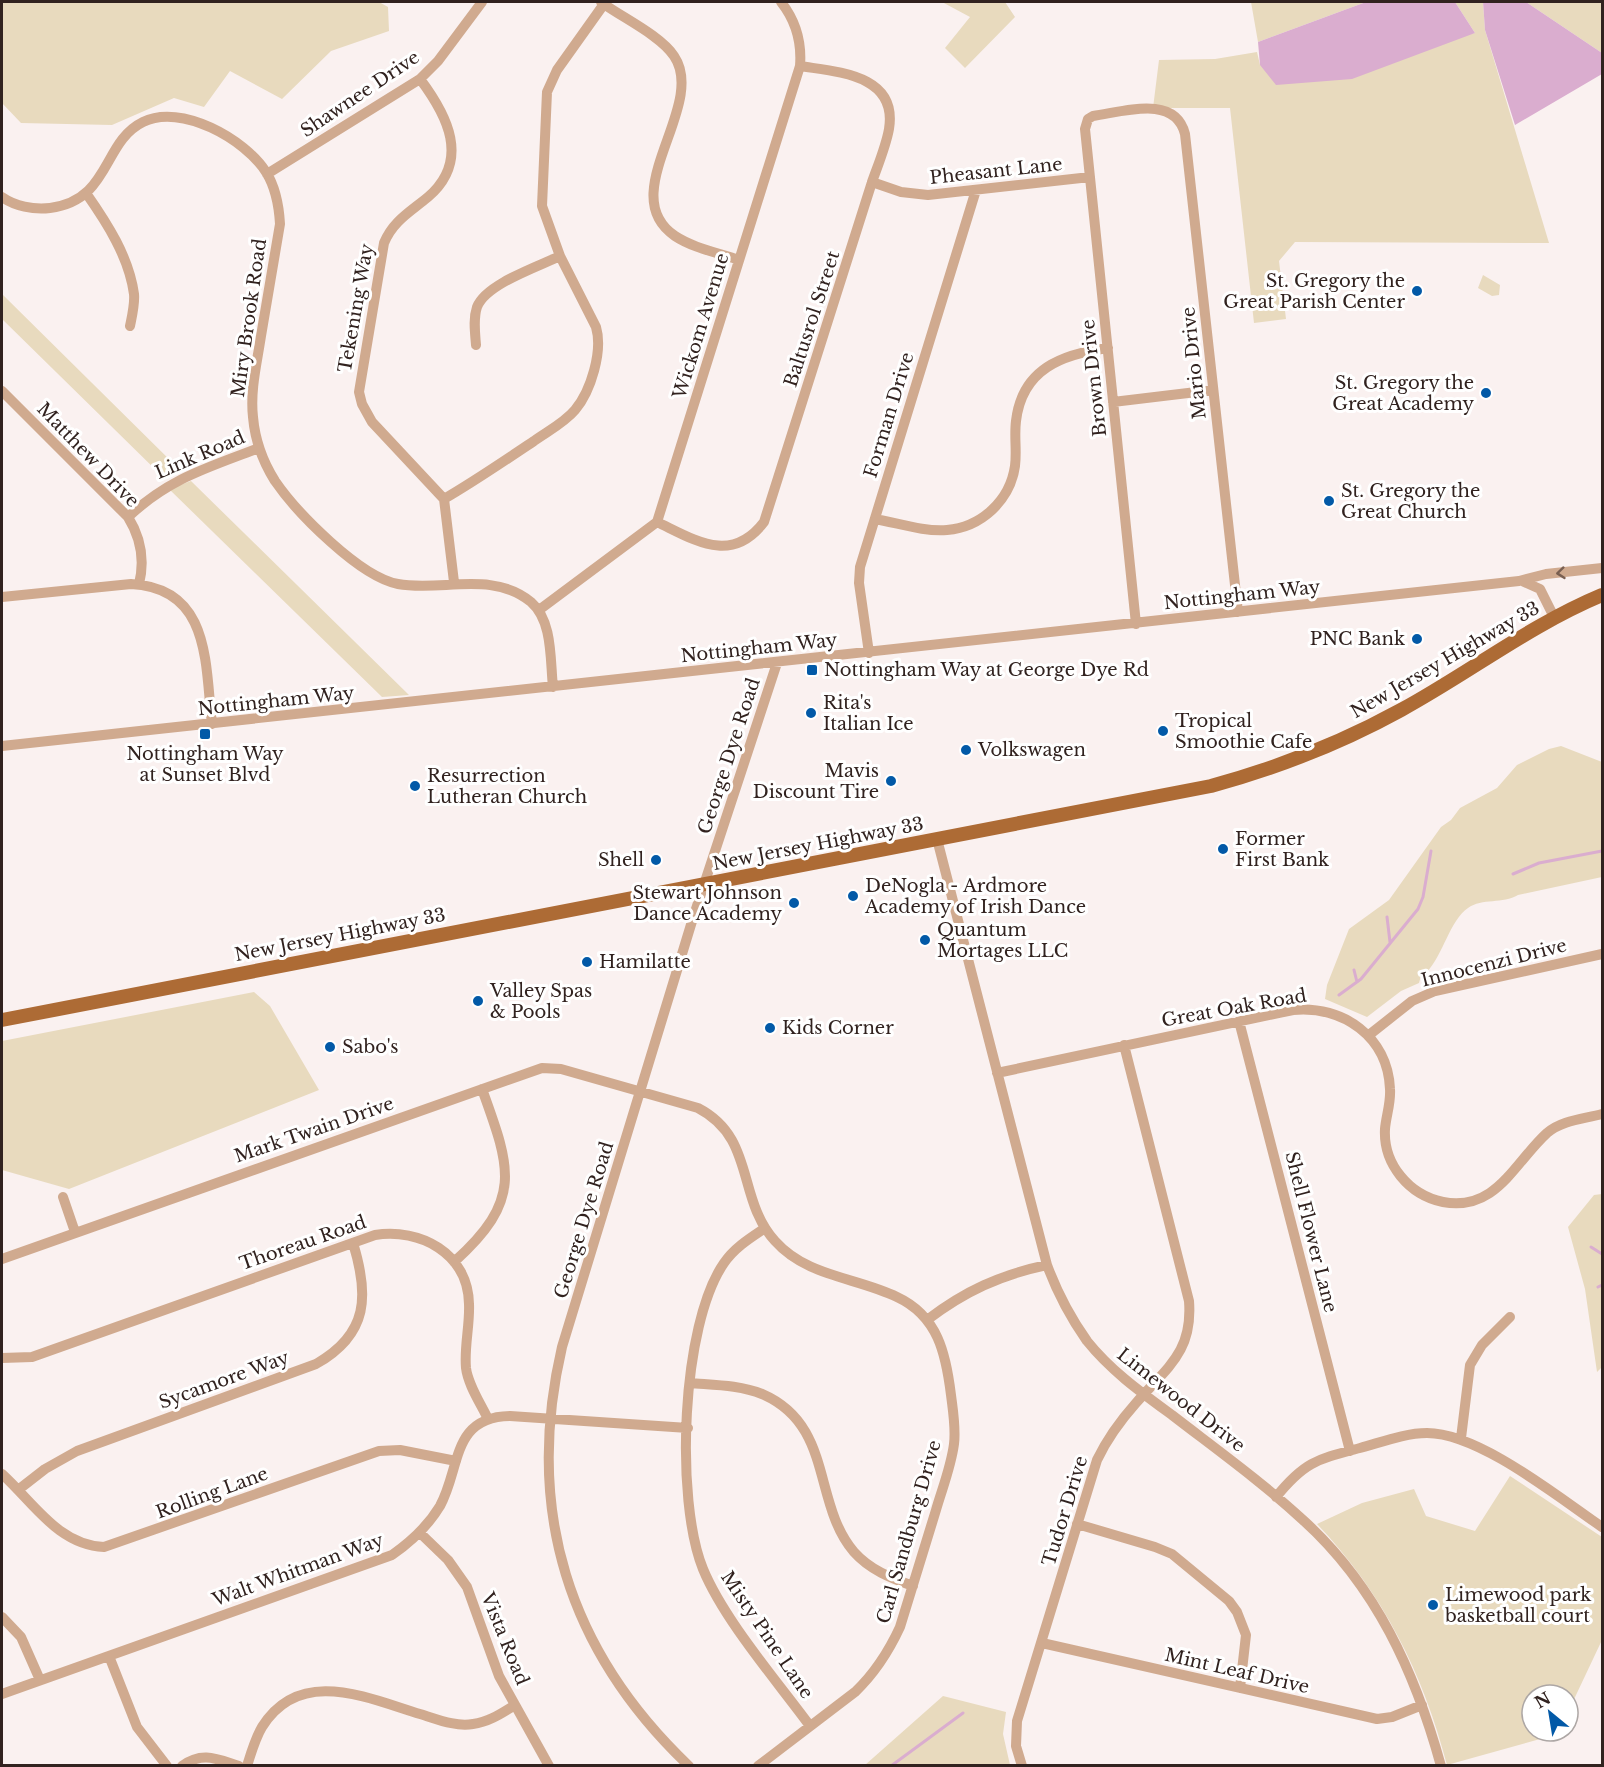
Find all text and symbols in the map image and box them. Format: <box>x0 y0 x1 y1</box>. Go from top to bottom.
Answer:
street label: Shawnee Drive <box>296 46 424 142</box>
street label: Pheasant Lane <box>929 153 1063 189</box>
street label: Miry Brook Road <box>227 237 271 399</box>
street label: Tekening Way <box>334 241 378 374</box>
street label: Baltusrol Street <box>780 248 844 390</box>
street label: Wickom Avenue <box>668 250 734 403</box>
place label: St. Gregory the Great Parish Center <box>1223 270 1405 313</box>
marker: St. Gregory the Great Parish Center <box>1410 284 1424 298</box>
street label: Mario Drive <box>1177 306 1211 420</box>
street label: Brown Drive <box>1077 318 1111 438</box>
street label: Forman Drive <box>859 350 919 480</box>
place label: St. Gregory the Great Academy <box>1332 372 1474 415</box>
marker: St. Gregory the Great Academy <box>1479 386 1493 400</box>
street label: Matthew Drive <box>32 398 144 512</box>
street label: Link Road <box>152 426 248 484</box>
place label: St. Gregory the Great Church <box>1341 480 1480 523</box>
marker: St. Gregory the Great Church <box>1322 494 1336 508</box>
one-way arrow <box>1556 566 1565 579</box>
street label: Nottingham Way <box>1163 576 1322 614</box>
street label: New Jersey Highway 33 <box>1347 597 1543 723</box>
place label: PNC Bank <box>1310 628 1405 650</box>
street label: Nottingham Way <box>680 629 839 667</box>
marker: PNC Bank <box>1410 632 1424 646</box>
place label: Nottingham Way at George Dye Rd <box>824 659 1149 681</box>
marker: Nottingham Way at George Dye Rd <box>805 663 819 677</box>
street label: George Dye Road <box>693 675 765 837</box>
street label: Nottingham Way <box>197 682 356 720</box>
place label: Rita's Italian Ice <box>823 692 913 735</box>
marker: Rita's Italian Ice <box>804 706 818 720</box>
place label: Tropical Smoothie Cafe <box>1175 710 1312 753</box>
marker: Tropical Smoothie Cafe <box>1156 724 1170 738</box>
marker: Nottingham Way at Sunset Blvd <box>198 727 212 741</box>
place label: Volkswagen <box>977 739 1086 761</box>
place label: Nottingham Way at Sunset Blvd <box>126 743 284 786</box>
marker: Volkswagen <box>959 743 973 757</box>
place label: Mavis Discount Tire <box>753 760 879 803</box>
place label: Resurrection Lutheran Church <box>427 765 587 808</box>
marker: Mavis Discount Tire <box>884 774 898 788</box>
marker: Resurrection Lutheran Church <box>408 779 422 793</box>
street label: New Jersey Highway 33 <box>711 813 925 875</box>
place label: Former First Bank <box>1235 828 1329 871</box>
marker: Former First Bank <box>1216 842 1230 856</box>
place label: Shell <box>598 849 644 871</box>
marker: Shell <box>649 853 663 867</box>
place label: DeNogla - Ardmore Academy of Irish Dance <box>864 875 1086 918</box>
place label: Stewart Johnson Dance Academy <box>632 882 782 925</box>
marker: DeNogla - Ardmore Academy of Irish Dance <box>846 889 860 903</box>
marker: Stewart Johnson Dance Academy <box>787 896 801 910</box>
street label: New Jersey Highway 33 <box>233 904 447 966</box>
place label: Quantum Mortages LLC <box>937 919 1068 962</box>
marker: Quantum Mortages LLC <box>918 933 932 947</box>
street label: Innocenzi Drive <box>1419 934 1569 992</box>
place label: Hamilatte <box>599 951 691 973</box>
marker: Hamilatte <box>580 955 594 969</box>
place label: Valley Spas & Pools <box>489 980 592 1023</box>
street label: Great Oak Road <box>1160 984 1308 1032</box>
marker: Valley Spas & Pools <box>471 994 485 1008</box>
place label: Kids Corner <box>782 1017 894 1039</box>
marker: Kids Corner <box>763 1021 777 1035</box>
place label: Sabo's <box>342 1036 399 1058</box>
marker: Sabo's <box>323 1040 337 1054</box>
street label: Mark Twain Drive <box>231 1092 397 1168</box>
street label: George Dye Road <box>550 1139 618 1301</box>
street label: Shell Flower Lane <box>1280 1149 1342 1315</box>
street label: Thoreau Road <box>237 1211 369 1275</box>
street label: Limewood Drive <box>1113 1343 1249 1457</box>
street label: Sycamore Way <box>156 1346 293 1414</box>
street label: Carl Sandburg Drive <box>872 1438 946 1626</box>
street label: Tudor Drive <box>1038 1453 1092 1569</box>
street label: Rolling Lane <box>153 1463 271 1523</box>
street label: Walt Whitman Way <box>209 1529 387 1612</box>
street label: Misty Pine Lane <box>716 1567 818 1703</box>
place label: Limewood park basketball court <box>1444 1584 1591 1627</box>
street label: Vista Road <box>476 1589 534 1689</box>
marker: Limewood park basketball court <box>1426 1598 1440 1612</box>
street label: Mint Leaf Drive <box>1163 1644 1311 1698</box>
north arrow <box>1520 1683 1580 1743</box>
text: N <box>1531 1688 1554 1712</box>

